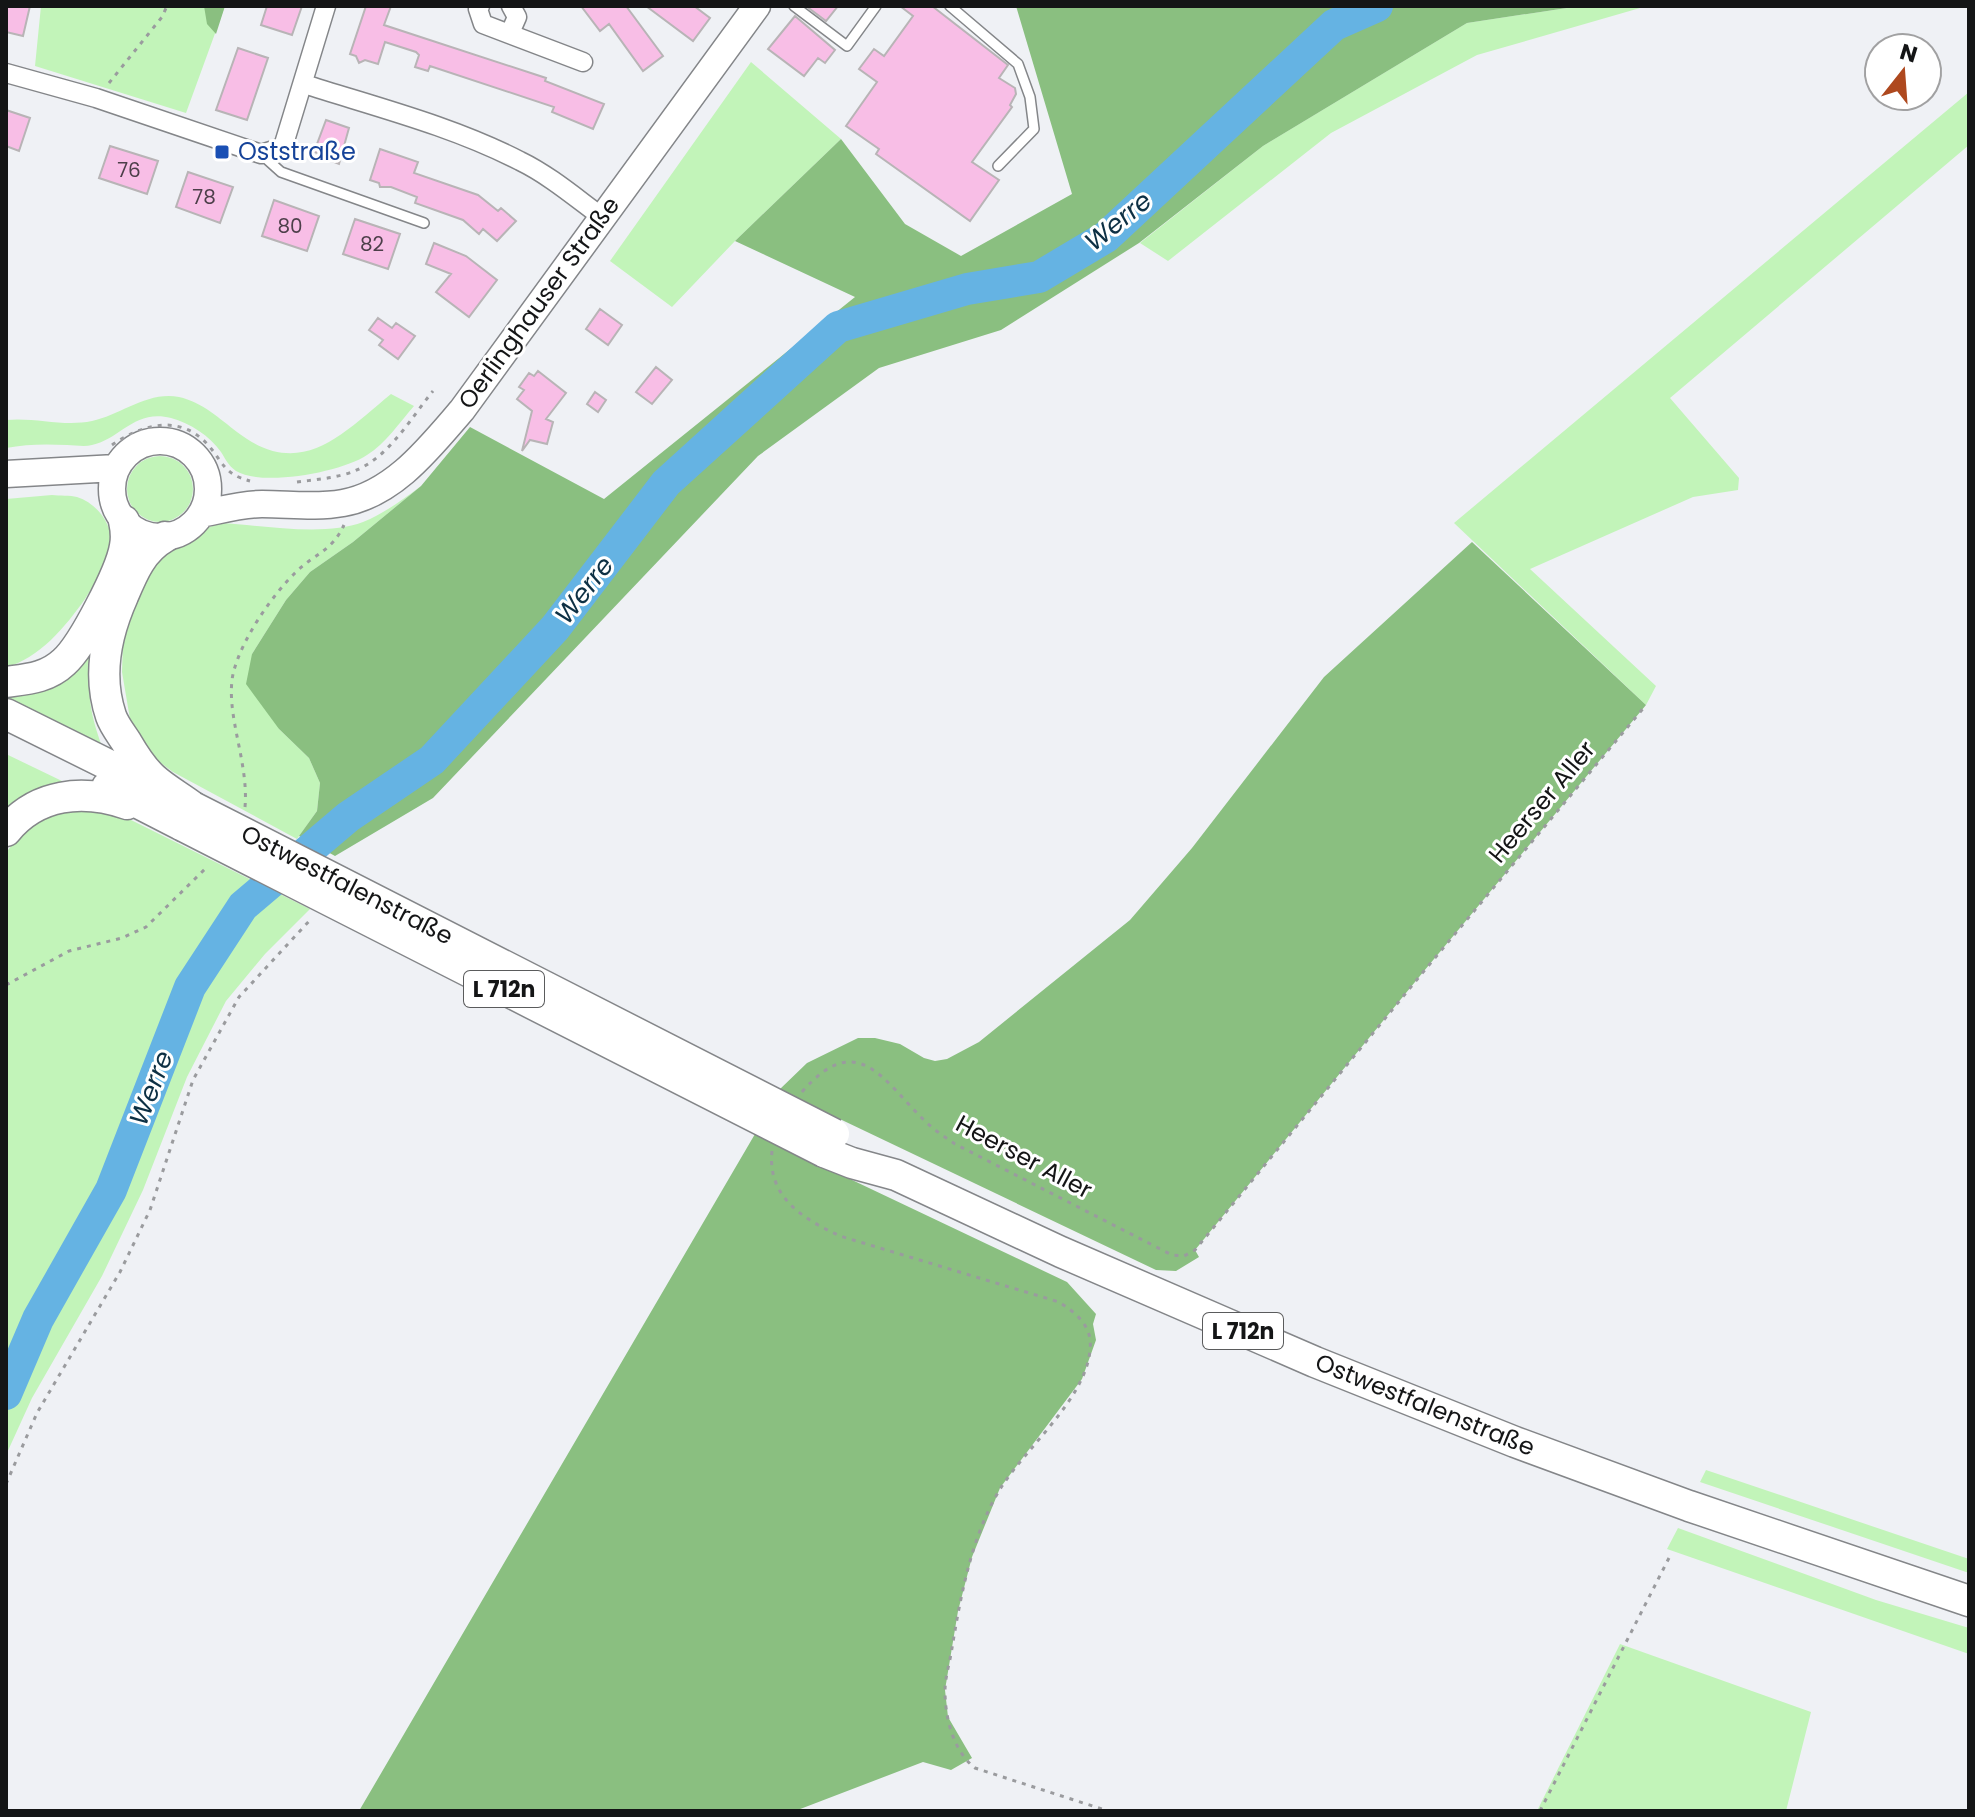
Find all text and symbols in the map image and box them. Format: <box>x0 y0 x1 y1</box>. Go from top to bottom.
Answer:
north arrow <box>1863 32 1943 112</box>
text: N <box>1896 36 1921 71</box>
place label: Oststraße <box>238 135 356 168</box>
marker: Oststraße <box>213 143 231 161</box>
house number: 76 <box>117 156 141 184</box>
house number: 78 <box>192 183 216 211</box>
water label: Werre <box>1077 183 1159 259</box>
street label: Oerlinghauser Straße <box>450 190 627 416</box>
house number: 80 <box>277 212 303 240</box>
house number: 82 <box>360 230 384 258</box>
water label: Werre <box>546 549 622 631</box>
street label: Heerser Aller <box>1481 734 1602 870</box>
street label: Ostwestfalenstraße <box>236 817 459 952</box>
road number: L 712n <box>464 971 544 1007</box>
water label: Werre <box>120 1046 182 1130</box>
street label: Heerser Aller <box>950 1107 1098 1206</box>
road number: L 712n <box>1203 1313 1283 1349</box>
street label: Ostwestfalenstraße <box>1311 1345 1540 1464</box>

